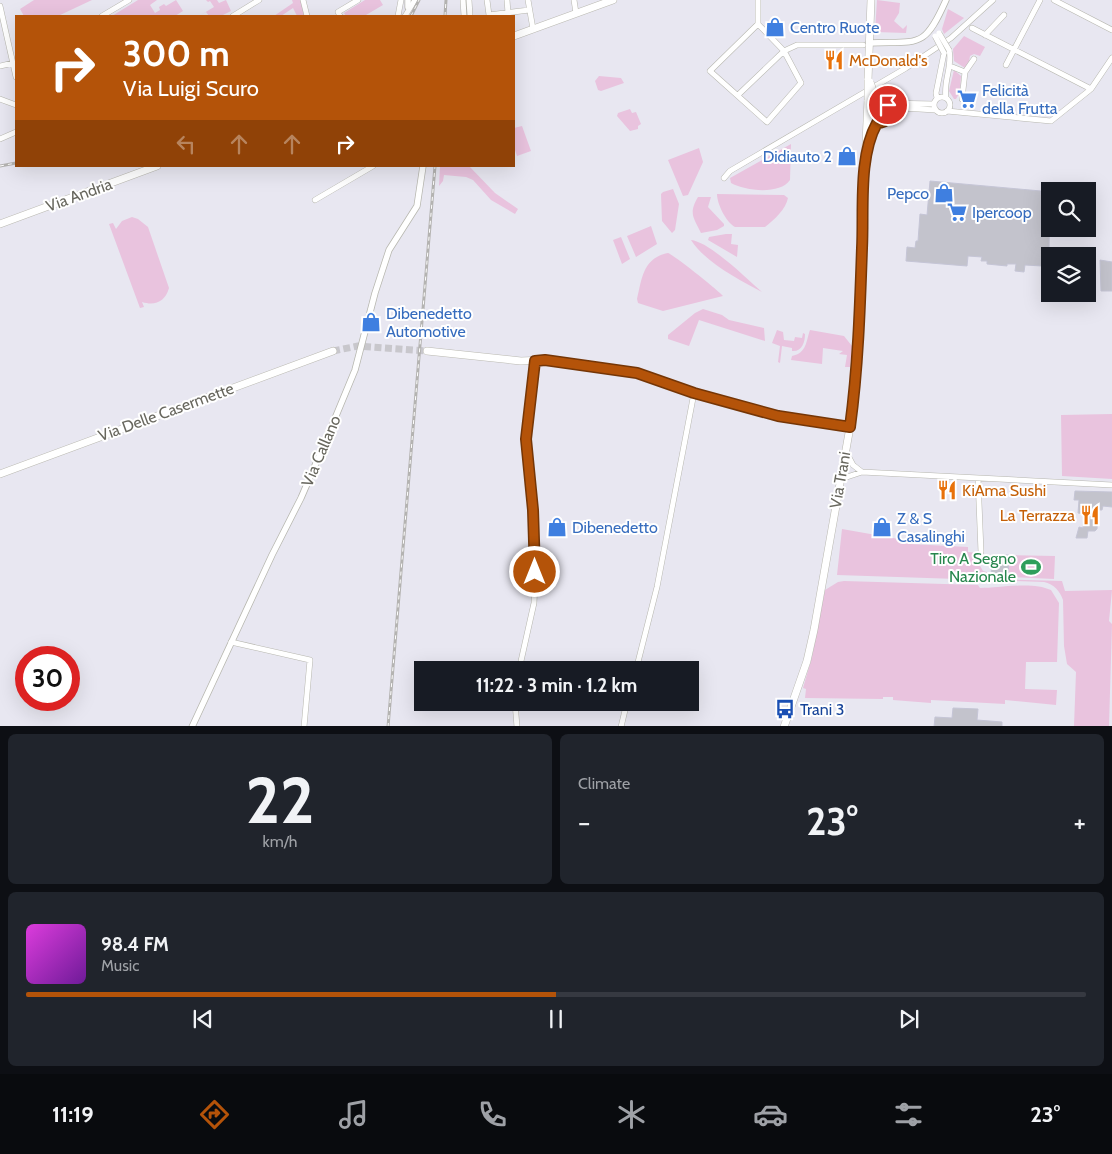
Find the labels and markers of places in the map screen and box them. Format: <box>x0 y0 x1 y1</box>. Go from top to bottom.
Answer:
shop icon: Centro Ruote <box>764 16 786 38</box>
place label: Centro Ruote <box>790 18 879 37</box>
restaurant icon: McDonald's <box>823 49 845 71</box>
place label: McDonald's <box>849 51 928 70</box>
place label: Felicità della Frutta <box>982 81 1058 118</box>
pin <box>867 84 909 126</box>
supermarket icon: Felicità della Frutta <box>956 88 978 110</box>
shop icon: Didiauto 2 <box>836 145 858 167</box>
place label: Didiauto 2 <box>763 147 832 166</box>
shop icon: Pepco <box>933 182 955 204</box>
place label: Pepco <box>887 184 929 203</box>
supermarket icon: Ipercoop <box>946 201 968 223</box>
place label: Ipercoop <box>972 203 1032 222</box>
place label: Dibenedetto Automotive <box>386 304 472 341</box>
shop icon: Dibenedetto Automotive <box>360 311 382 333</box>
restaurant icon: KiAma Sushi <box>936 479 958 501</box>
place label: KiAma Sushi <box>962 481 1046 500</box>
restaurant icon: La Terrazza <box>1079 504 1101 526</box>
place label: La Terrazza <box>1000 506 1075 525</box>
place label: Z & S Casalinghi <box>897 509 965 546</box>
shop icon: Dibenedetto <box>546 516 568 538</box>
shop icon: Z & S Casalinghi <box>871 516 893 538</box>
place label: Dibenedetto <box>572 518 658 537</box>
place label: Tiro A Segno Nazionale <box>930 549 1016 586</box>
sports icon: Tiro A Segno Nazionale <box>1020 556 1042 578</box>
bus stop icon: Trani 3 <box>774 698 796 720</box>
place label: Trani 3 <box>800 700 844 719</box>

